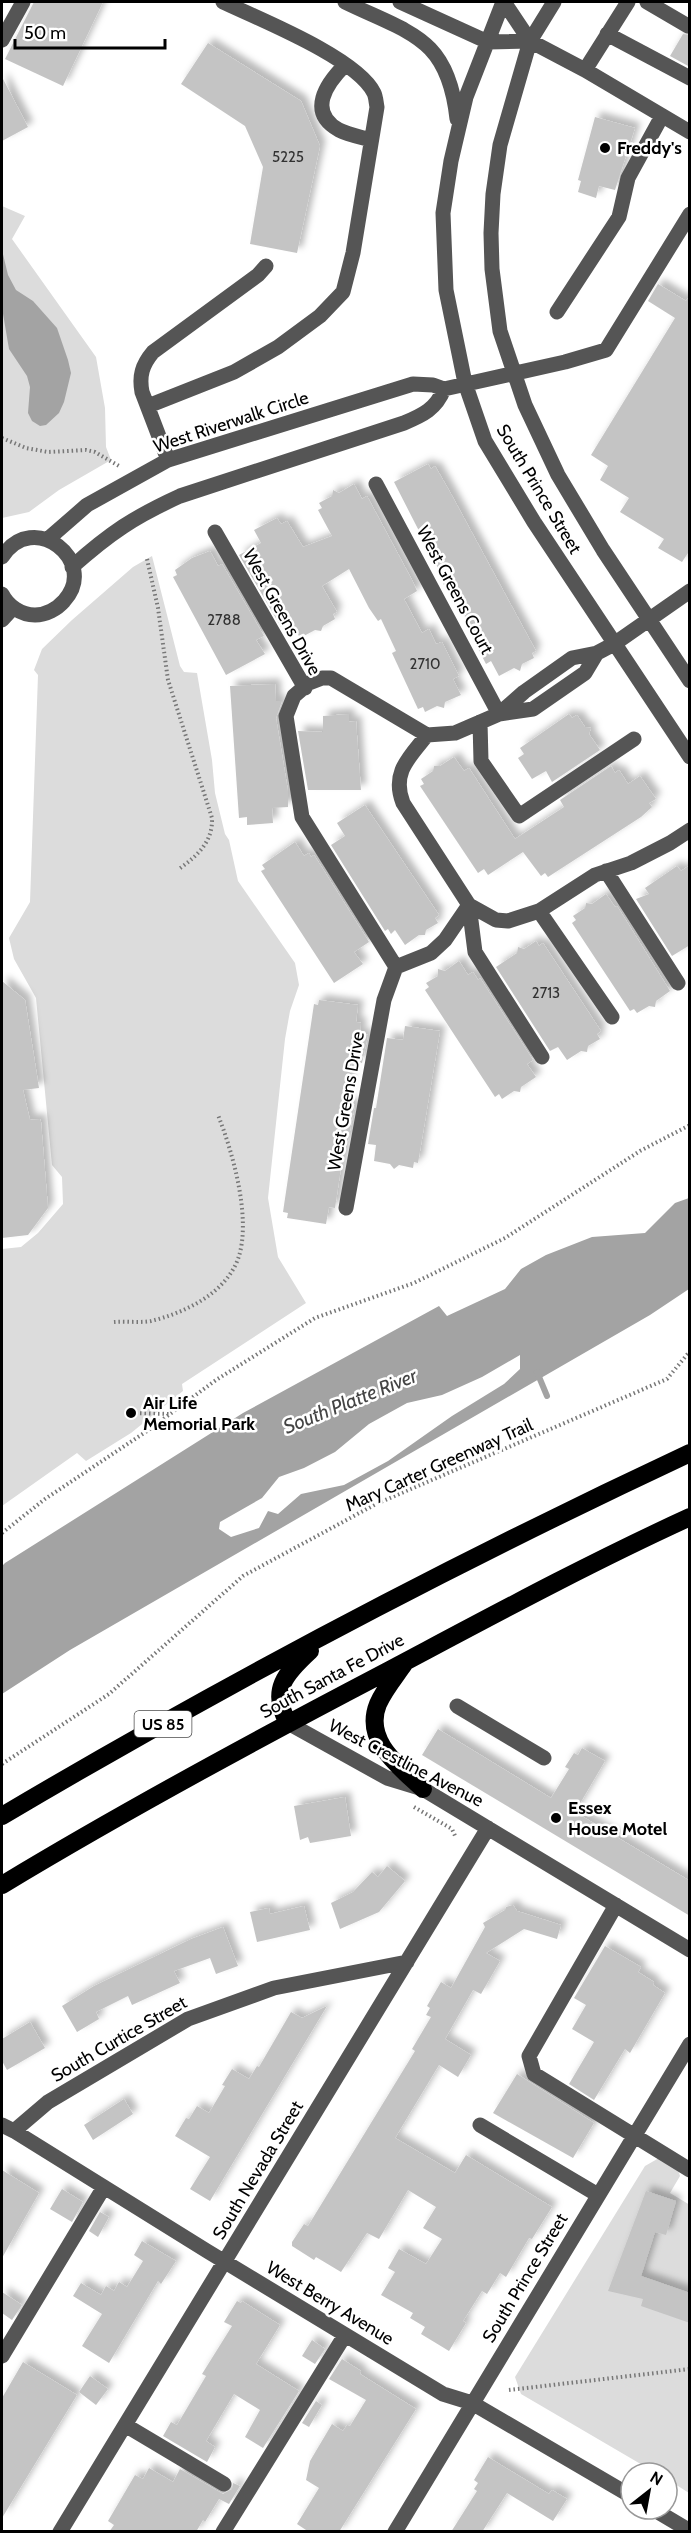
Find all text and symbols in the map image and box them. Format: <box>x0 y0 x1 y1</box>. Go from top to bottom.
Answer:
scale bar <box>15 12 165 50</box>
text: 50 m <box>24 22 66 44</box>
place label: Freddy's <box>617 137 682 159</box>
marker: Freddy's <box>598 141 612 155</box>
house number: 5225 <box>272 148 304 166</box>
street label: West Riverwalk Circle <box>151 387 311 457</box>
street label: South Prince Street <box>492 420 586 558</box>
street label: West Greens Court <box>412 522 498 658</box>
street label: West Greens Drive <box>238 545 326 679</box>
house number: 2788 <box>207 611 241 629</box>
house number: 2710 <box>410 655 440 673</box>
house number: 2713 <box>532 984 560 1002</box>
street label: West Greens Drive <box>323 1030 369 1172</box>
water label: South Platte River <box>280 1363 421 1439</box>
place label: Air Life Memorial Park <box>143 1392 255 1435</box>
marker: Air Life Memorial Park <box>124 1406 138 1420</box>
street label: Mary Carter Greenway Trail <box>342 1413 537 1516</box>
street label: South Santa Fe Drive <box>256 1629 408 1723</box>
road number: US 85 <box>134 1711 192 1737</box>
street label: West Crestline Avenue <box>325 1714 487 1812</box>
place label: Essex House Motel <box>568 1797 667 1840</box>
marker: Essex House Motel <box>549 1811 563 1825</box>
street label: South Curtice Street <box>47 1991 191 2087</box>
street label: South Nevada Street <box>208 2097 308 2243</box>
street label: South Prince Street <box>478 2209 572 2347</box>
street label: West Berry Avenue <box>262 2256 398 2350</box>
north arrow <box>619 2461 679 2521</box>
text: N <box>647 2468 666 2490</box>

